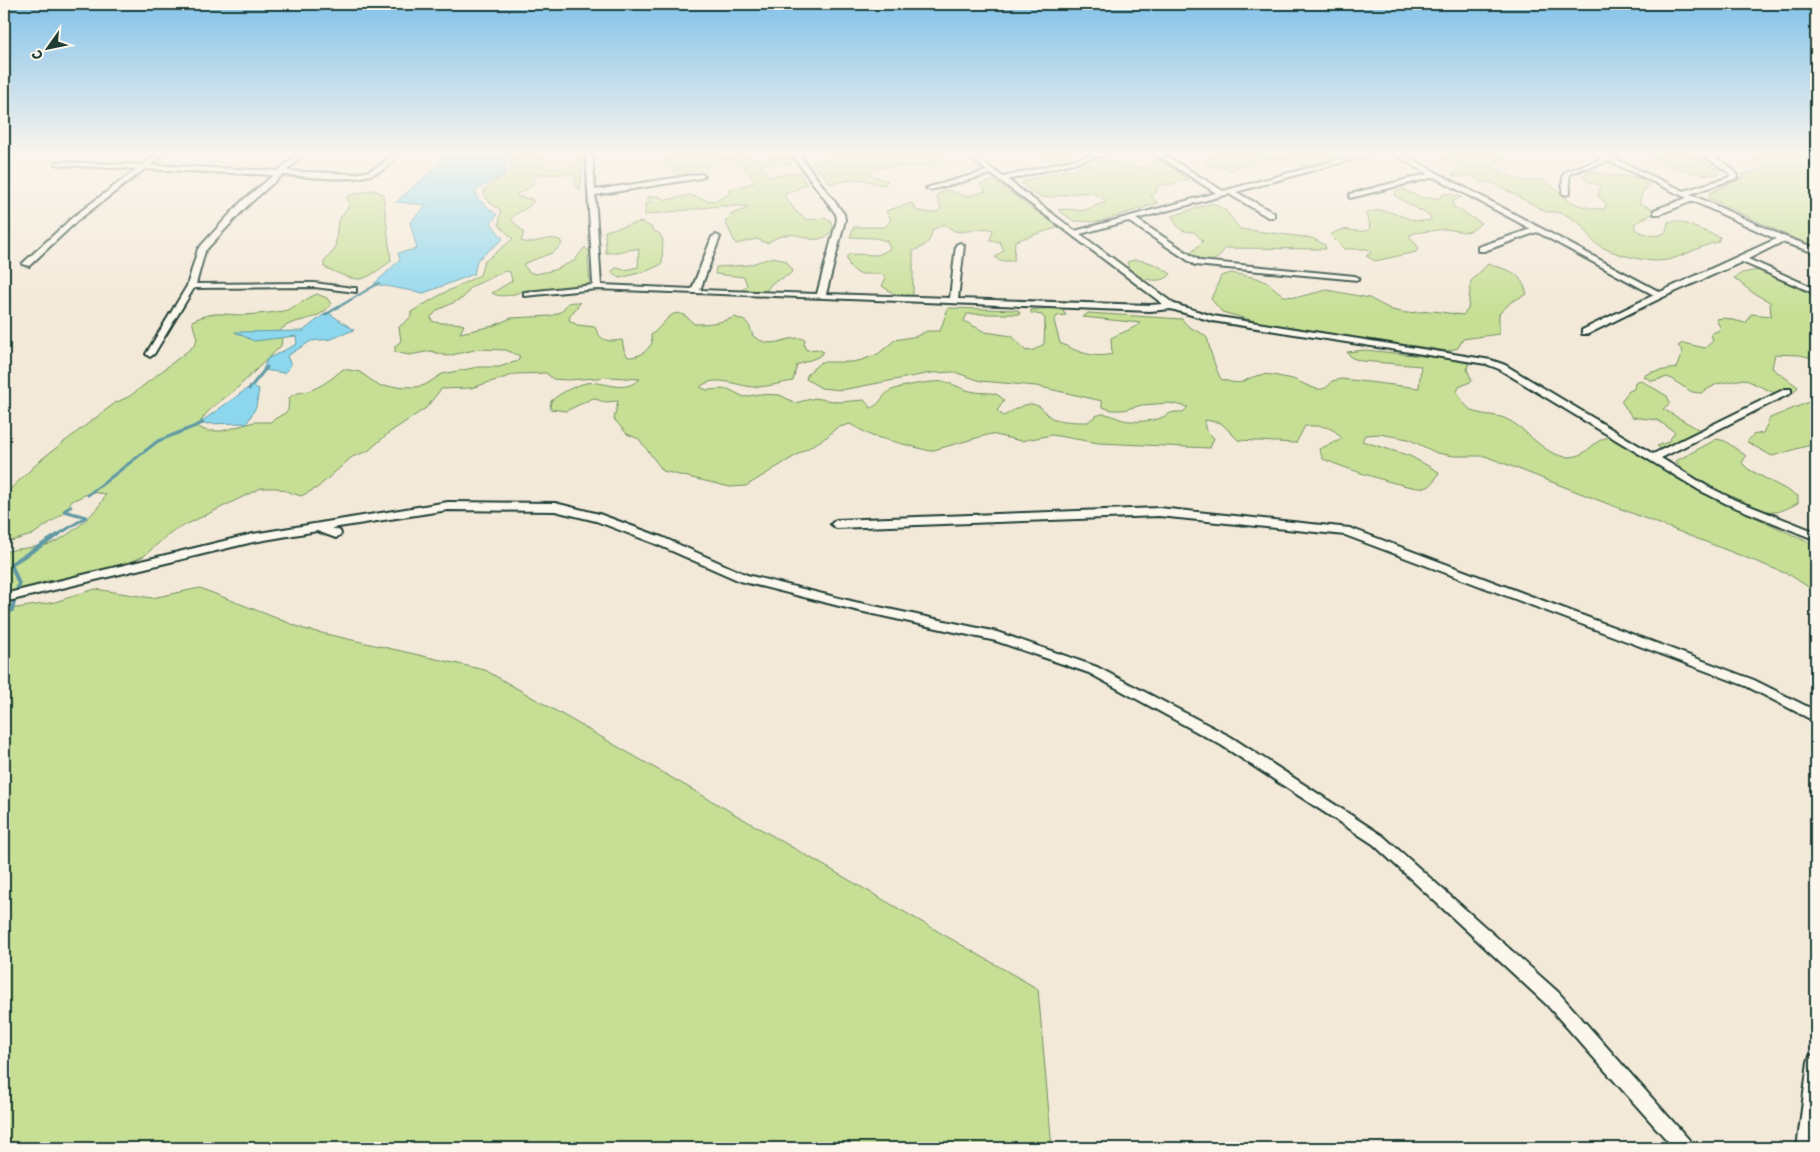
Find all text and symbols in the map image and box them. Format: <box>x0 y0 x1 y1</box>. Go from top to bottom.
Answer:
north arrow <box>22 22 72 72</box>
text: С <box>27 47 47 64</box>

